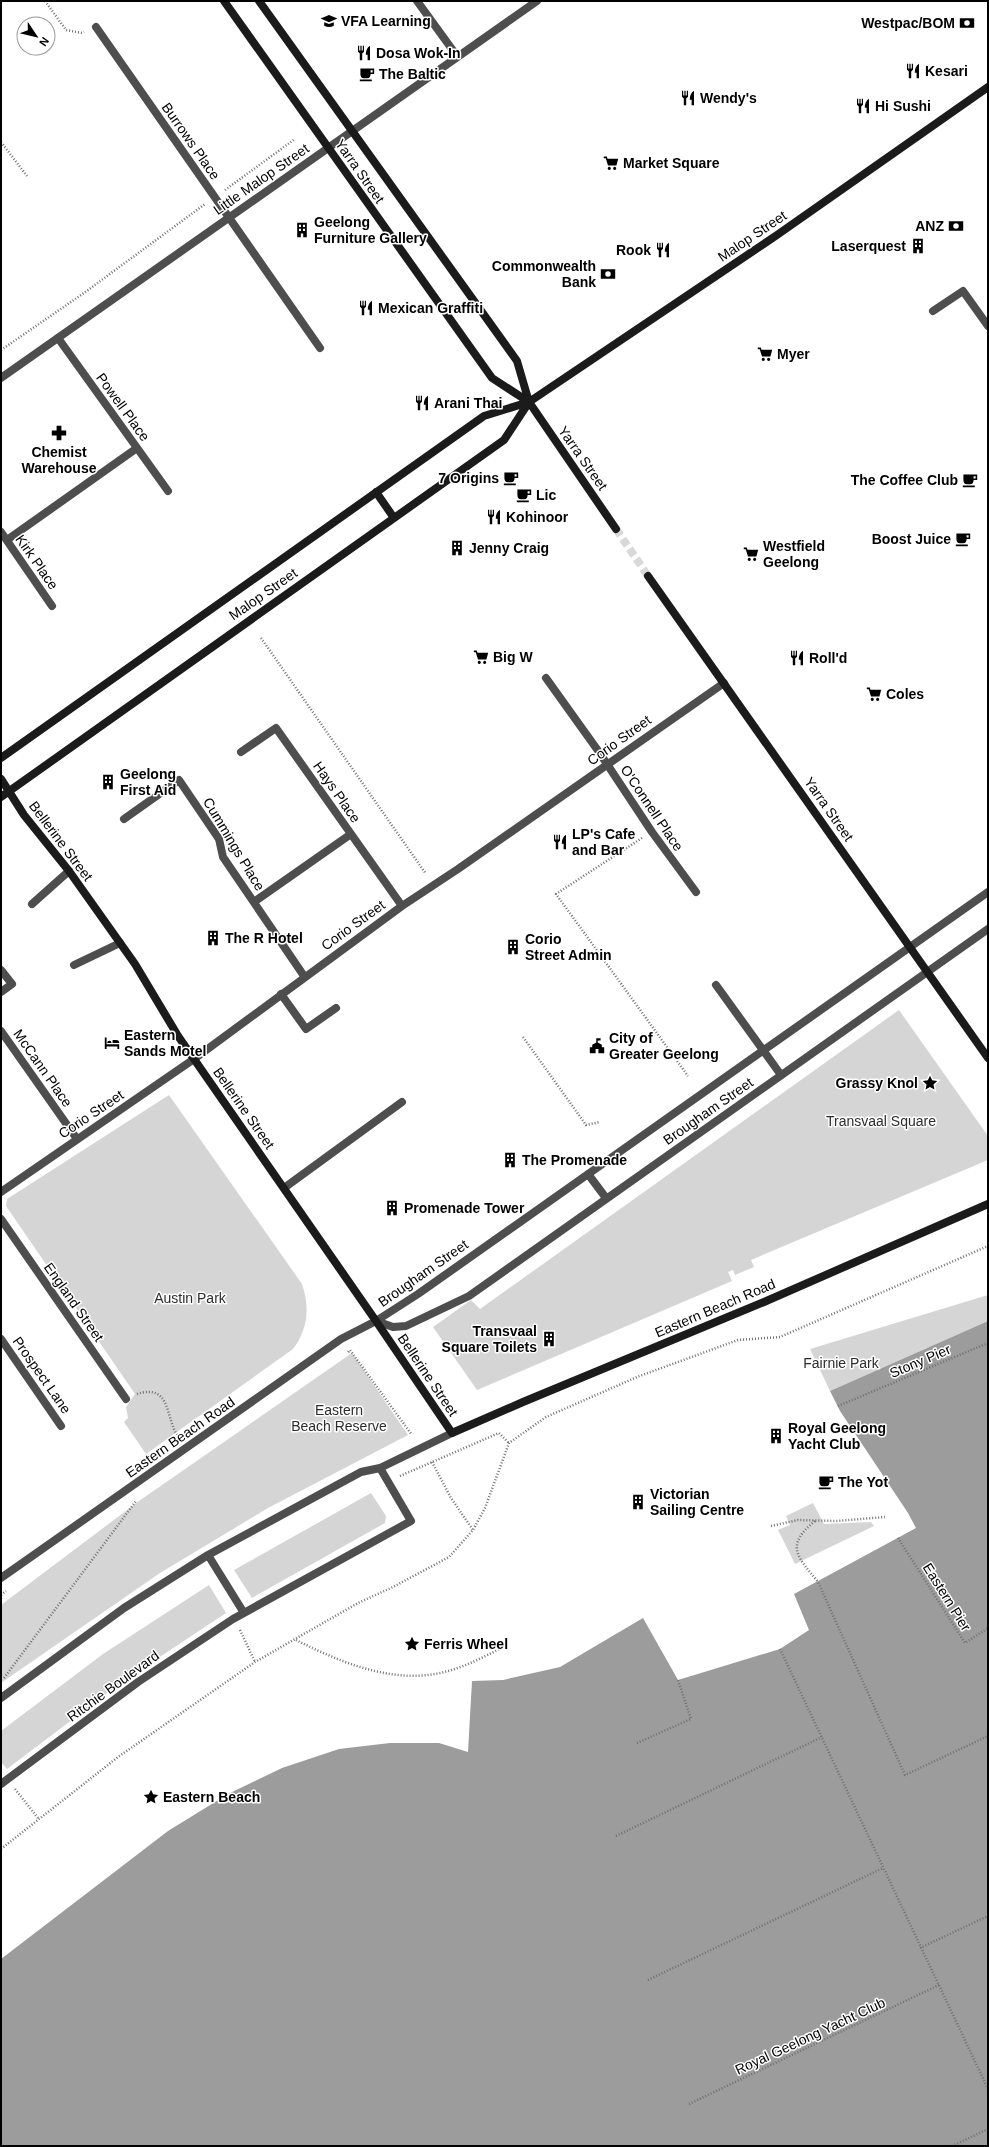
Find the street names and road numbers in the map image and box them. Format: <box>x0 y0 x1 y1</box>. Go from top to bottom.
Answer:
street label: Burrows Place <box>159 99 224 183</box>
street label: Yarra Street <box>332 136 388 206</box>
street label: Little Malop Street <box>210 140 312 218</box>
street label: Malop Street <box>715 207 789 265</box>
street label: Powell Place <box>93 370 153 444</box>
street label: Yarra Street <box>555 423 611 493</box>
street label: Kirk Place <box>12 532 62 593</box>
street label: Malop Street <box>226 565 300 623</box>
street label: Corio Street <box>584 712 654 768</box>
street label: Hays Place <box>310 758 364 826</box>
street label: O'Connell Place <box>617 762 687 854</box>
street label: Yarra Street <box>801 774 857 844</box>
street label: Cummings Place <box>200 795 268 894</box>
street label: Bellerine Street <box>26 798 96 884</box>
street label: Corio Street <box>318 897 388 953</box>
street label: McCann Place <box>10 1026 76 1110</box>
street label: Bellerine Street <box>210 1064 278 1152</box>
street label: Brougham Street <box>660 1074 756 1148</box>
street label: Corio Street <box>56 1086 127 1142</box>
street label: Brougham Street <box>375 1236 471 1310</box>
street label: England Street <box>41 1259 107 1345</box>
street label: Eastern Beach Road <box>652 1275 778 1341</box>
street label: Bellerine Street <box>395 1331 461 1419</box>
street label: Prospect Lane <box>10 1333 75 1417</box>
street label: Stony Pier <box>887 1341 953 1381</box>
street label: Eastern Beach Road <box>122 1393 238 1481</box>
street label: Eastern Pier <box>920 1560 974 1634</box>
street label: Ritchie Boulevard <box>64 1647 162 1725</box>
street label: Royal Geelong Yacht Club <box>732 1994 888 2078</box>

